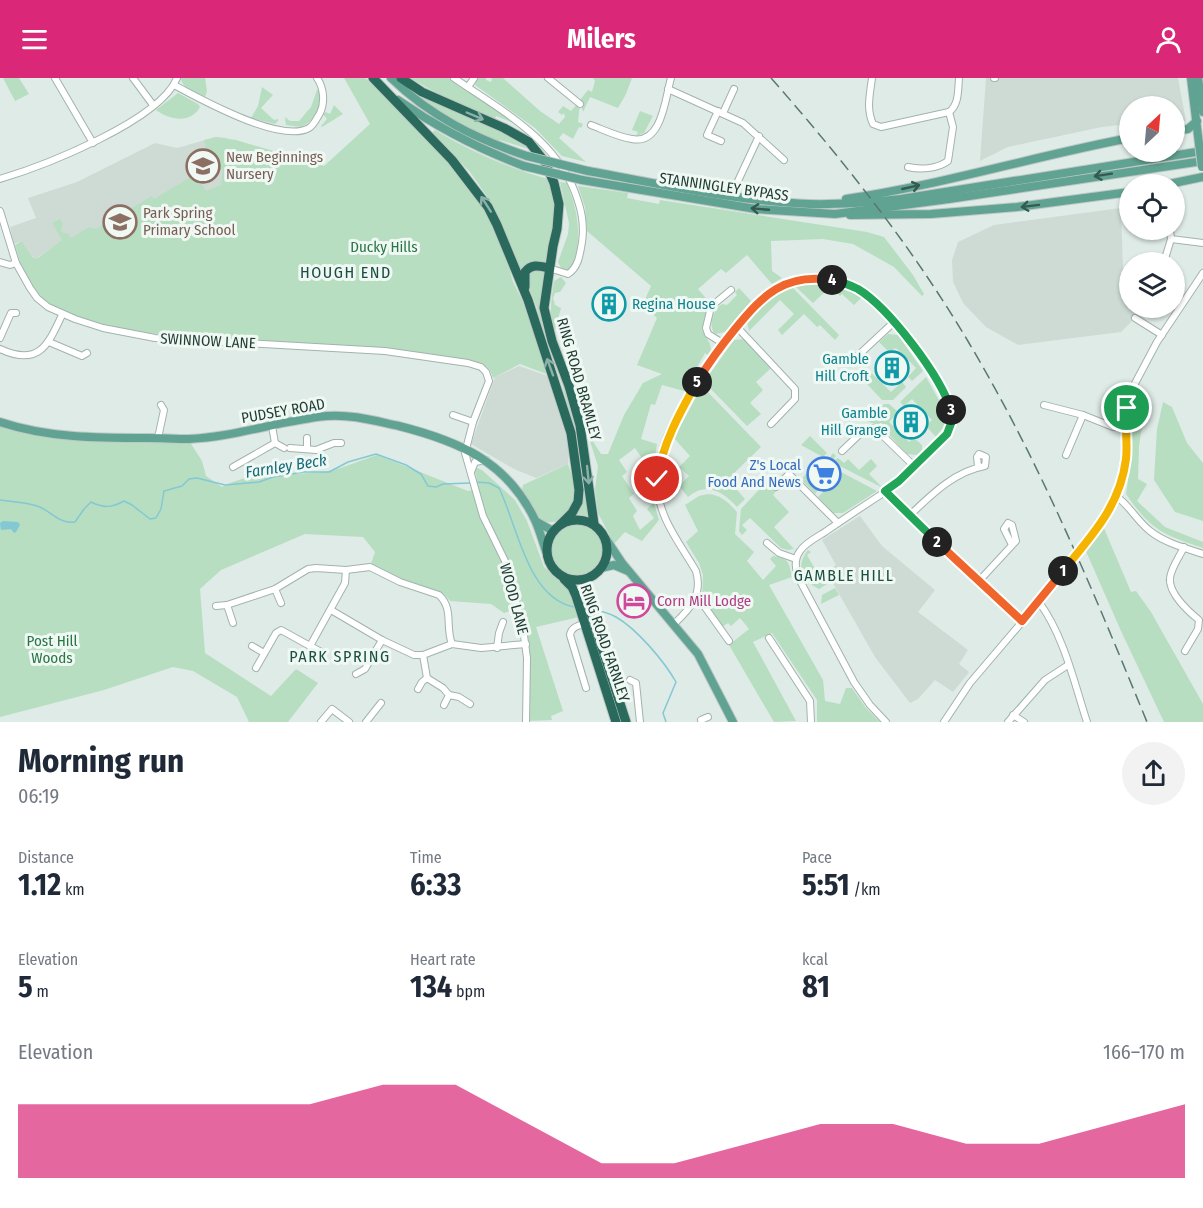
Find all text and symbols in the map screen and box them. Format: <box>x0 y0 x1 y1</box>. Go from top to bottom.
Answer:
icon: menu <box>18 23 51 56</box>
text: Milers <box>567 23 636 55</box>
icon: person <box>1152 23 1185 56</box>
north arrow <box>1119 96 1185 162</box>
map controls <box>1119 96 1185 318</box>
one-way arrow <box>466 111 484 122</box>
school or university icon: New Beginnings Nursery <box>185 148 221 184</box>
place label: New Beginnings Nursery <box>226 148 323 183</box>
street label: STANNINGLEY BYPASS <box>658 169 790 205</box>
one-way arrow <box>1094 170 1114 181</box>
button: locate <box>1119 174 1185 240</box>
one-way arrow <box>901 181 920 193</box>
one-way arrow <box>479 196 491 213</box>
one-way arrow <box>1020 200 1040 211</box>
one-way arrow <box>750 203 770 214</box>
school or university icon: Park Spring Primary School <box>102 204 138 240</box>
place label: Park Spring Primary School <box>143 204 235 239</box>
park label: Ducky Hills <box>350 238 418 256</box>
button: layers <box>1119 252 1185 318</box>
district label: HOUGH END <box>300 263 392 282</box>
pin: 4 <box>817 265 847 295</box>
text: 4 <box>828 270 836 289</box>
building icon: Regina House <box>591 286 627 322</box>
place label: Regina House <box>632 295 716 313</box>
street label: RING ROAD BRAMLEY <box>553 316 605 443</box>
street label: SWINNOW LANE <box>160 330 256 352</box>
place label: Gamble Hill Croft <box>815 350 869 385</box>
building icon: Gamble Hill Croft <box>874 350 910 386</box>
one-way arrow <box>543 358 554 376</box>
pin: 5 <box>682 367 712 397</box>
text: 5 <box>693 372 701 391</box>
pin <box>1101 382 1152 433</box>
icon: arrive <box>1110 391 1143 424</box>
street label: PUDSEY ROAD <box>240 395 326 427</box>
pin: 3 <box>936 395 966 425</box>
text: 3 <box>947 400 955 419</box>
place label: Gamble Hill Grange <box>821 404 888 439</box>
building icon: Gamble Hill Grange <box>893 404 929 440</box>
water label: Farnley Beck <box>244 450 328 482</box>
pin <box>631 453 682 504</box>
place label: Z's Local Food And News <box>708 456 801 491</box>
supermarket icon: Z's Local Food And News <box>806 456 842 492</box>
icon: check <box>640 462 673 495</box>
one-way arrow <box>583 464 594 484</box>
pin: 2 <box>922 527 952 557</box>
text: 2 <box>933 532 941 551</box>
pin: 1 <box>1048 556 1078 586</box>
street label: WOOD LANE <box>496 561 532 637</box>
text: 1 <box>1060 561 1066 580</box>
district label: GAMBLE HILL <box>794 566 894 585</box>
street label: RING ROAD FARNLEY <box>576 582 634 704</box>
hotel icon: Corn Mill Lodge <box>616 583 652 619</box>
place label: Corn Mill Lodge <box>657 592 751 610</box>
park label: Post Hill Woods <box>27 632 77 667</box>
district label: PARK SPRING <box>289 647 391 666</box>
text: Morning run <box>18 741 184 781</box>
button: share <box>1122 742 1185 805</box>
text: 06:19 <box>18 784 59 808</box>
text: Distance <box>18 848 74 867</box>
text: Time <box>410 848 442 867</box>
text: Pace <box>802 848 832 867</box>
text: 1.12 <box>18 867 61 903</box>
text: 6:33 <box>410 867 461 903</box>
text: 5:51 <box>802 867 850 903</box>
text: km <box>61 880 85 899</box>
text: /km <box>850 880 881 899</box>
text: Elevation <box>18 950 78 969</box>
text: Heart rate <box>410 950 476 969</box>
text: kcal <box>802 950 828 969</box>
text: 5 <box>18 969 33 1005</box>
text: 134 <box>410 969 452 1005</box>
text: 81 <box>802 969 830 1005</box>
text: m <box>33 982 49 1001</box>
text: bpm <box>452 982 485 1001</box>
text: Elevation <box>18 1040 93 1064</box>
text: 166–170 m <box>1103 1040 1185 1064</box>

